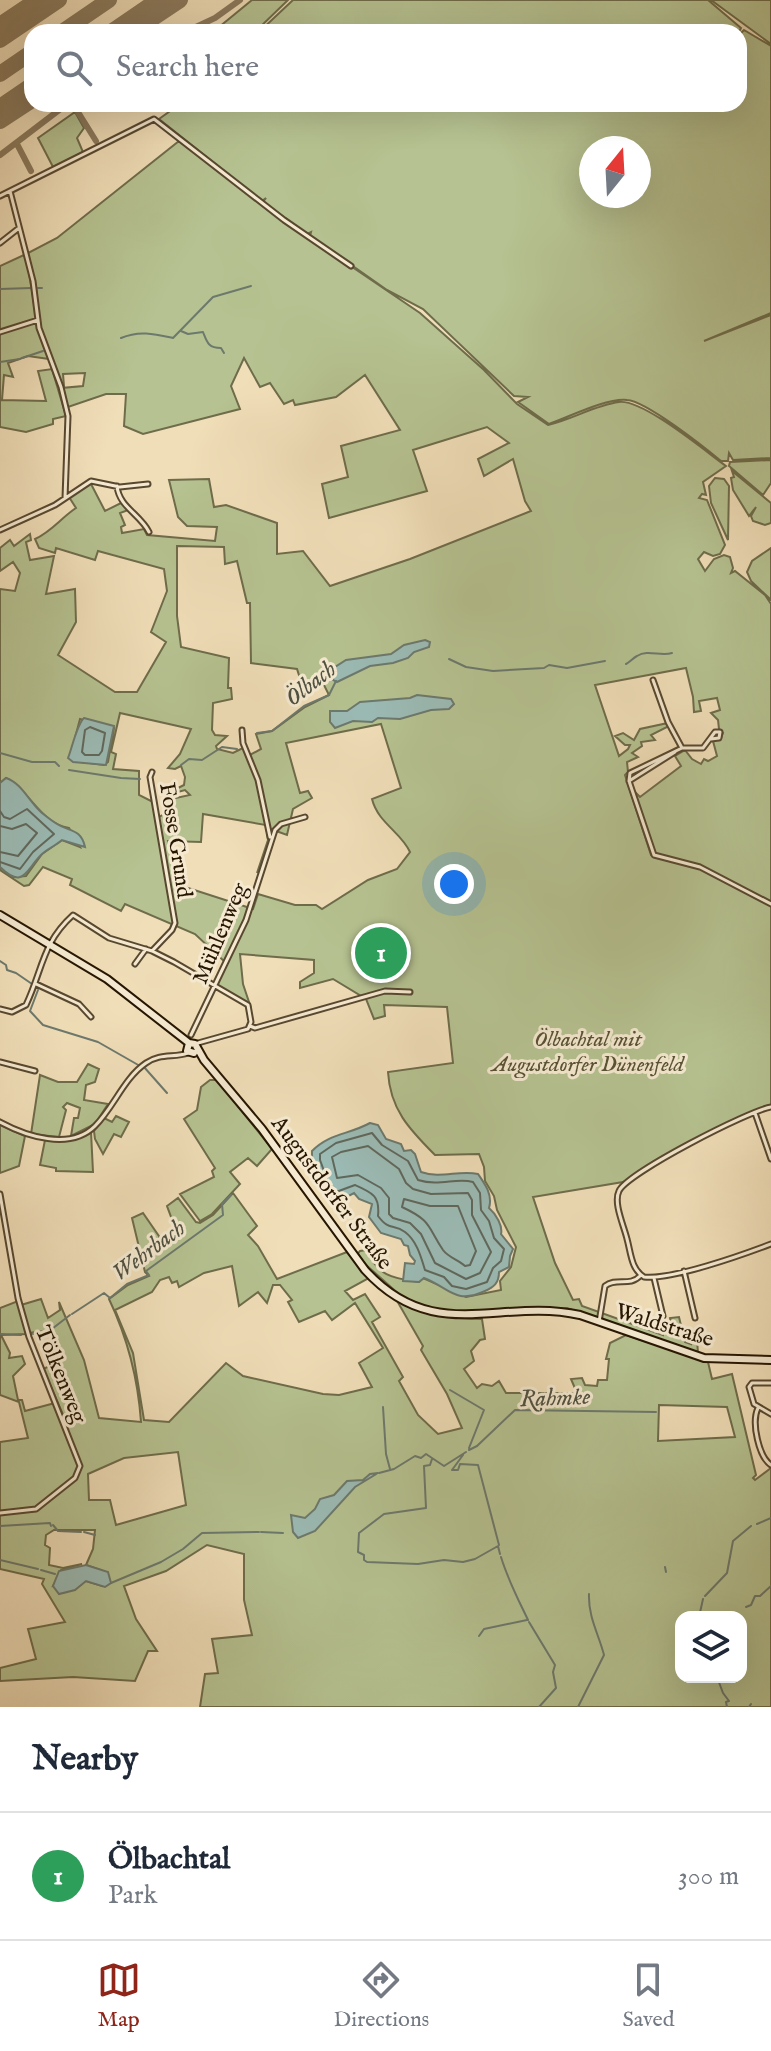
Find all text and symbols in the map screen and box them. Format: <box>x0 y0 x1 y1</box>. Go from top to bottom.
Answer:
search box <box>24 24 747 112</box>
icon: search <box>52 46 96 90</box>
text: Search here <box>116 49 259 87</box>
north arrow <box>579 136 651 208</box>
water label: Ölbach <box>279 654 343 714</box>
street label: Fosse Grund <box>152 781 198 900</box>
your location <box>434 864 474 904</box>
street label: Mühlenweg <box>187 878 255 989</box>
pin: 1 <box>355 923 407 983</box>
park label: Ölbachtal mit Augustdorfer Dünenfeld <box>490 1026 686 1079</box>
street label: Augustdorfer Straße <box>264 1110 398 1276</box>
water label: Wehrbach <box>106 1213 192 1289</box>
street label: Waldstraße <box>612 1298 717 1354</box>
street label: Tölkenweg <box>28 1322 93 1429</box>
water label: Rahmke <box>519 1382 591 1415</box>
map controls <box>675 1611 747 1683</box>
button: layers <box>675 1611 747 1683</box>
text: Nearby <box>32 1738 138 1781</box>
text: Ölbachtal <box>108 1841 230 1879</box>
text: 1 <box>53 1860 63 1893</box>
text: 300 m <box>678 1860 739 1893</box>
text: Park <box>108 1879 157 1912</box>
tab: Map <box>97 1958 141 2034</box>
tab: Directions <box>334 1958 429 2034</box>
tab: Saved <box>622 1958 674 2034</box>

